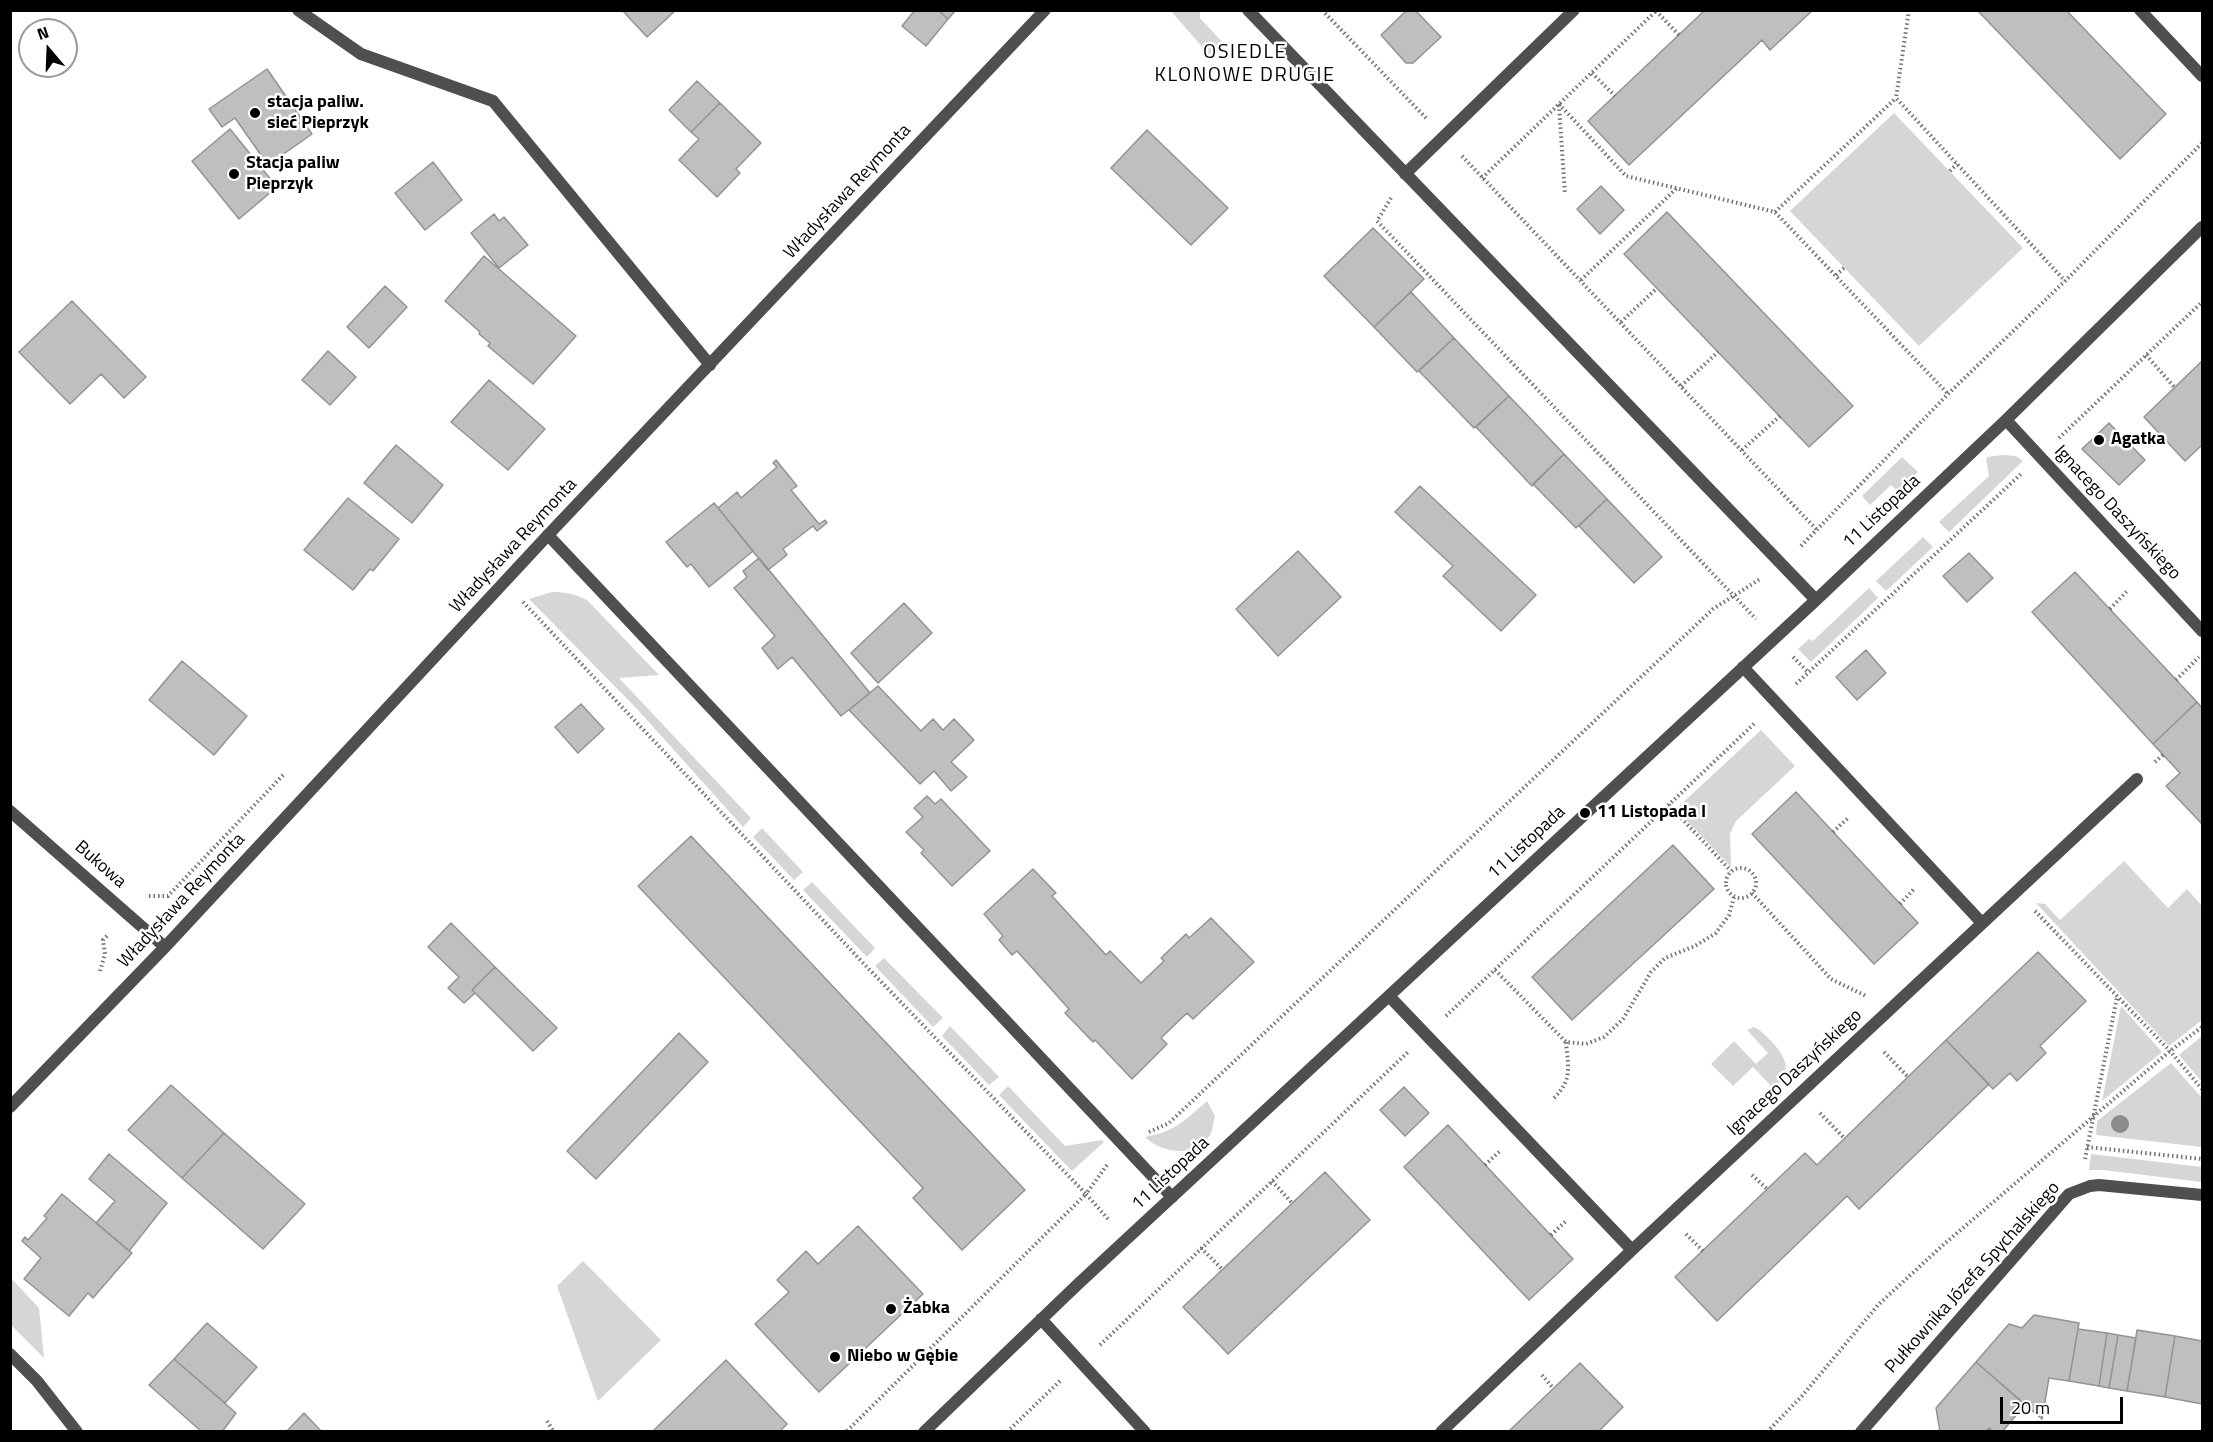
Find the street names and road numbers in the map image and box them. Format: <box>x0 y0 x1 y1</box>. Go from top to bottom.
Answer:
street label: Władysława Reymonta <box>780 120 916 264</box>
street label: Ignacego Daszyńskiego <box>2049 441 2185 585</box>
street label: 11 Listopada <box>1839 471 1925 553</box>
street label: Władysława Reymonta <box>446 474 582 618</box>
street label: 11 Listopada <box>1484 802 1570 884</box>
street label: Władysława Reymonta <box>114 829 250 973</box>
street label: Bukowa <box>70 837 130 893</box>
street label: Ignacego Daszyńskiego <box>1723 1005 1867 1141</box>
street label: 11 Listopada <box>1128 1133 1214 1215</box>
street label: Pułkownika Józefa Spychalskiego <box>1881 1178 2065 1378</box>

